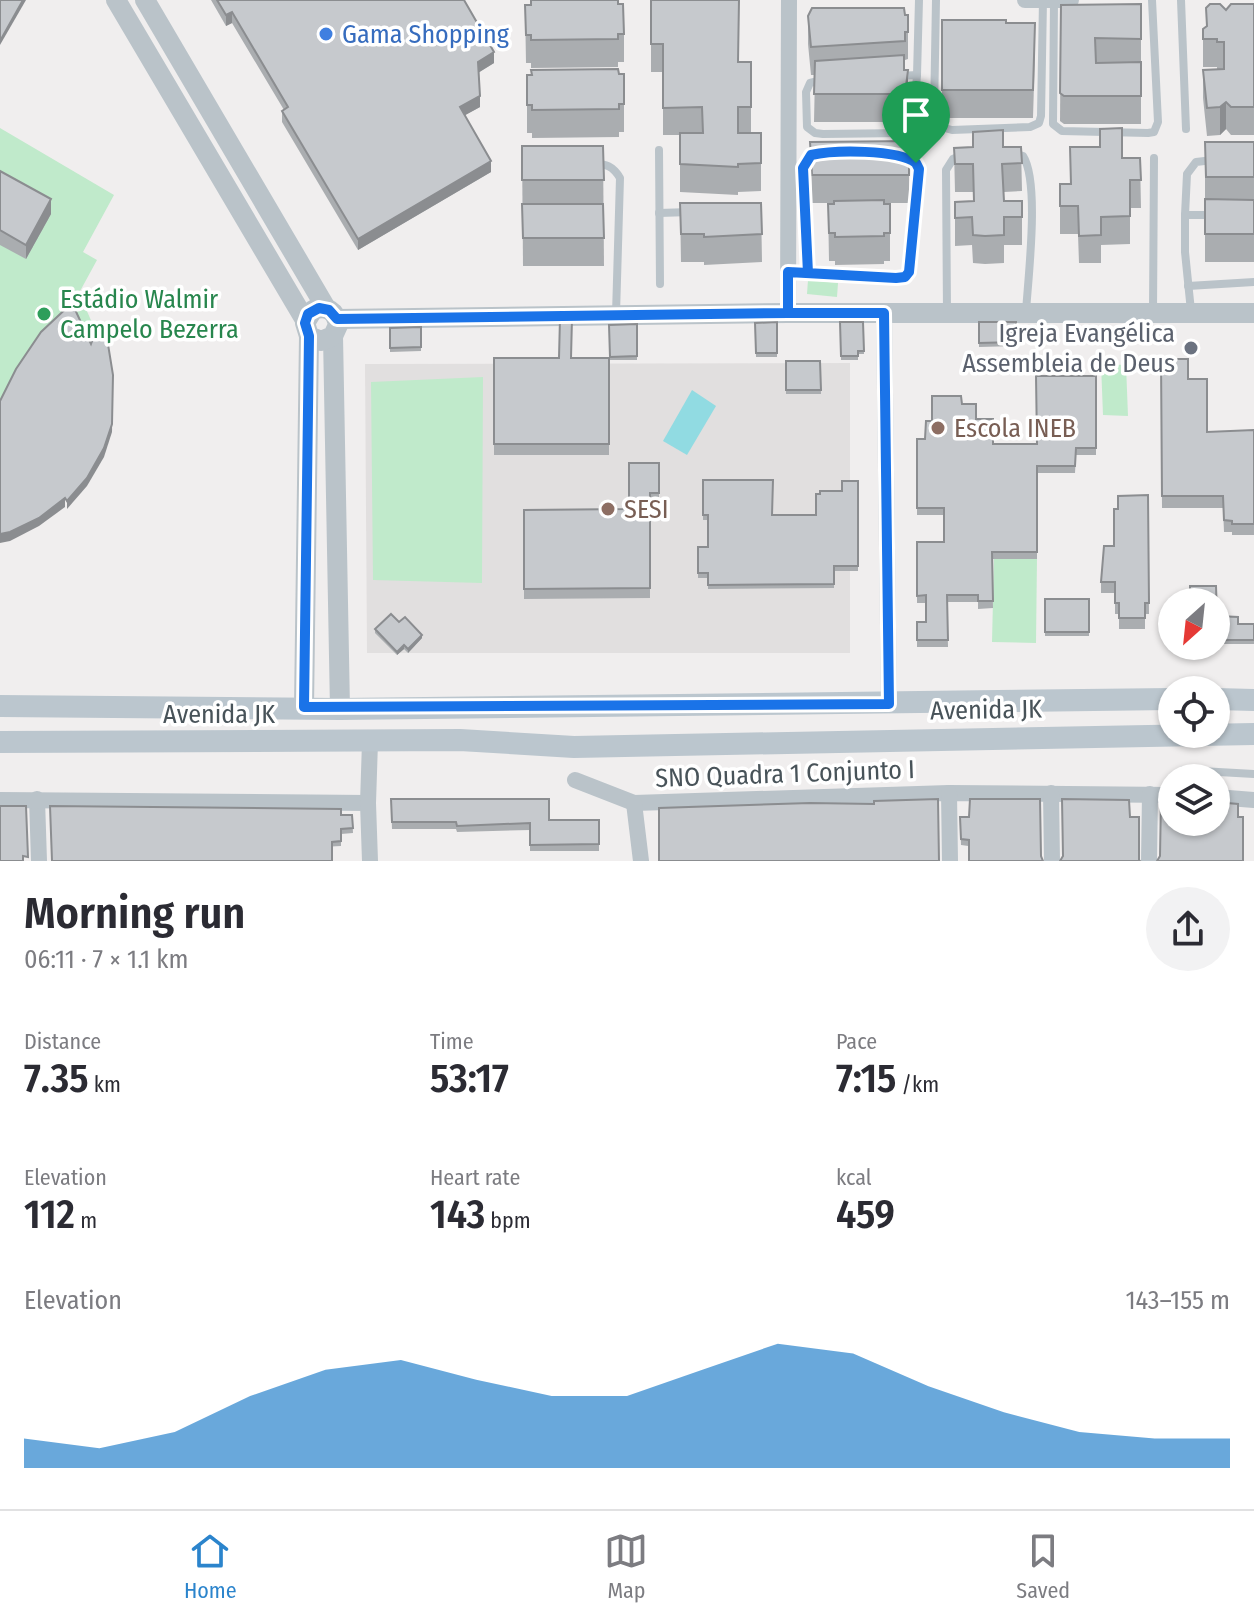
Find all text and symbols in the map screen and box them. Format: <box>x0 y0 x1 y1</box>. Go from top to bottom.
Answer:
place label: Gama Shopping <box>342 19 510 50</box>
marker: Gama Shopping <box>317 25 335 43</box>
pin <box>882 81 950 163</box>
icon: arrive <box>894 93 938 137</box>
place label: Estádio Walmir Campelo Bezerra <box>60 284 239 345</box>
marker: Estádio Walmir Campelo Bezerra <box>35 305 53 323</box>
place label: Igreja Evangélica Assembleia de Deus <box>962 318 1175 379</box>
marker: Igreja Evangélica Assembleia de Deus <box>1182 339 1200 357</box>
place label: Escola INEB <box>954 413 1076 444</box>
marker: Escola INEB <box>929 419 947 437</box>
place label: SESI <box>624 494 669 525</box>
marker: SESI <box>599 500 617 518</box>
north arrow <box>1158 588 1230 660</box>
map controls <box>1158 588 1230 836</box>
button: locate <box>1158 676 1230 748</box>
street label: Avenida JK <box>930 694 1042 726</box>
street label: Avenida JK <box>163 699 275 730</box>
street label: SNO Quadra 1 Conjunto I <box>655 754 915 794</box>
button: layers <box>1158 764 1230 836</box>
text: Morning run <box>24 887 245 940</box>
button: share <box>1146 887 1230 971</box>
text: 06:11 · 7 × 1.1 km <box>24 944 188 975</box>
text: Distance <box>24 1028 101 1055</box>
text: Time <box>430 1028 474 1055</box>
text: Pace <box>836 1028 877 1055</box>
text: 7.35 <box>24 1055 88 1103</box>
text: 53:17 <box>430 1055 509 1103</box>
text: 7:15 <box>836 1055 896 1103</box>
text: km <box>88 1071 121 1098</box>
text: /km <box>896 1071 939 1098</box>
text: Elevation <box>24 1164 107 1191</box>
text: Heart rate <box>430 1164 520 1191</box>
text: kcal <box>836 1164 872 1191</box>
text: 112 <box>24 1191 75 1239</box>
text: 143 <box>430 1191 485 1239</box>
text: 459 <box>836 1191 895 1239</box>
text: m <box>75 1207 97 1234</box>
text: bpm <box>485 1207 531 1234</box>
text: Elevation <box>24 1285 122 1316</box>
text: 143–155 m <box>1125 1285 1230 1316</box>
tab: Home <box>184 1529 237 1604</box>
tab: Map <box>604 1529 648 1604</box>
tab: Saved <box>1016 1529 1070 1604</box>

